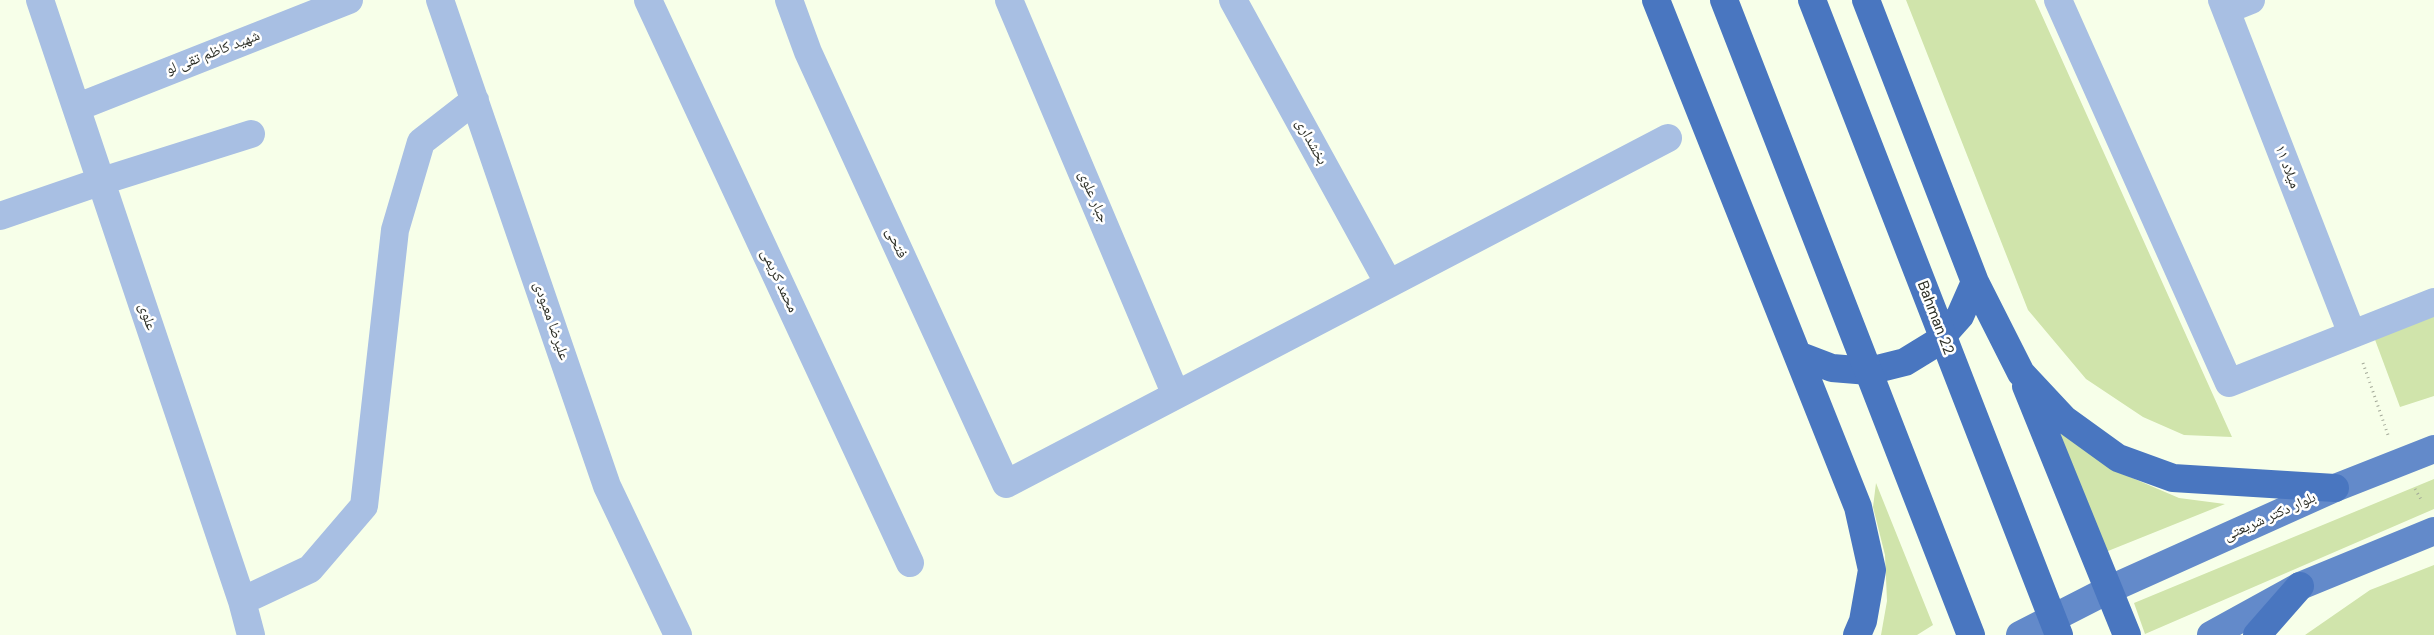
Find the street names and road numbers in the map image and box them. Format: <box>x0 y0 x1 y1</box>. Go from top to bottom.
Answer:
street label: شهید کاظم تقی لو <box>163 27 263 79</box>
street label: بخشداری <box>1291 116 1331 168</box>
street label: میلاد ۱۱ <box>2271 143 2303 191</box>
street label: جبار علوی <box>1074 168 1112 226</box>
street label: فتحی <box>881 225 911 261</box>
street label: محمد کریمی <box>756 246 802 316</box>
street label: علیرضا معبودی <box>529 279 573 363</box>
street label: Bahman 22 <box>1913 279 1957 357</box>
street label: علوی <box>134 301 160 333</box>
street label: بلوار دکتر شریعتی <box>2221 489 2319 545</box>

